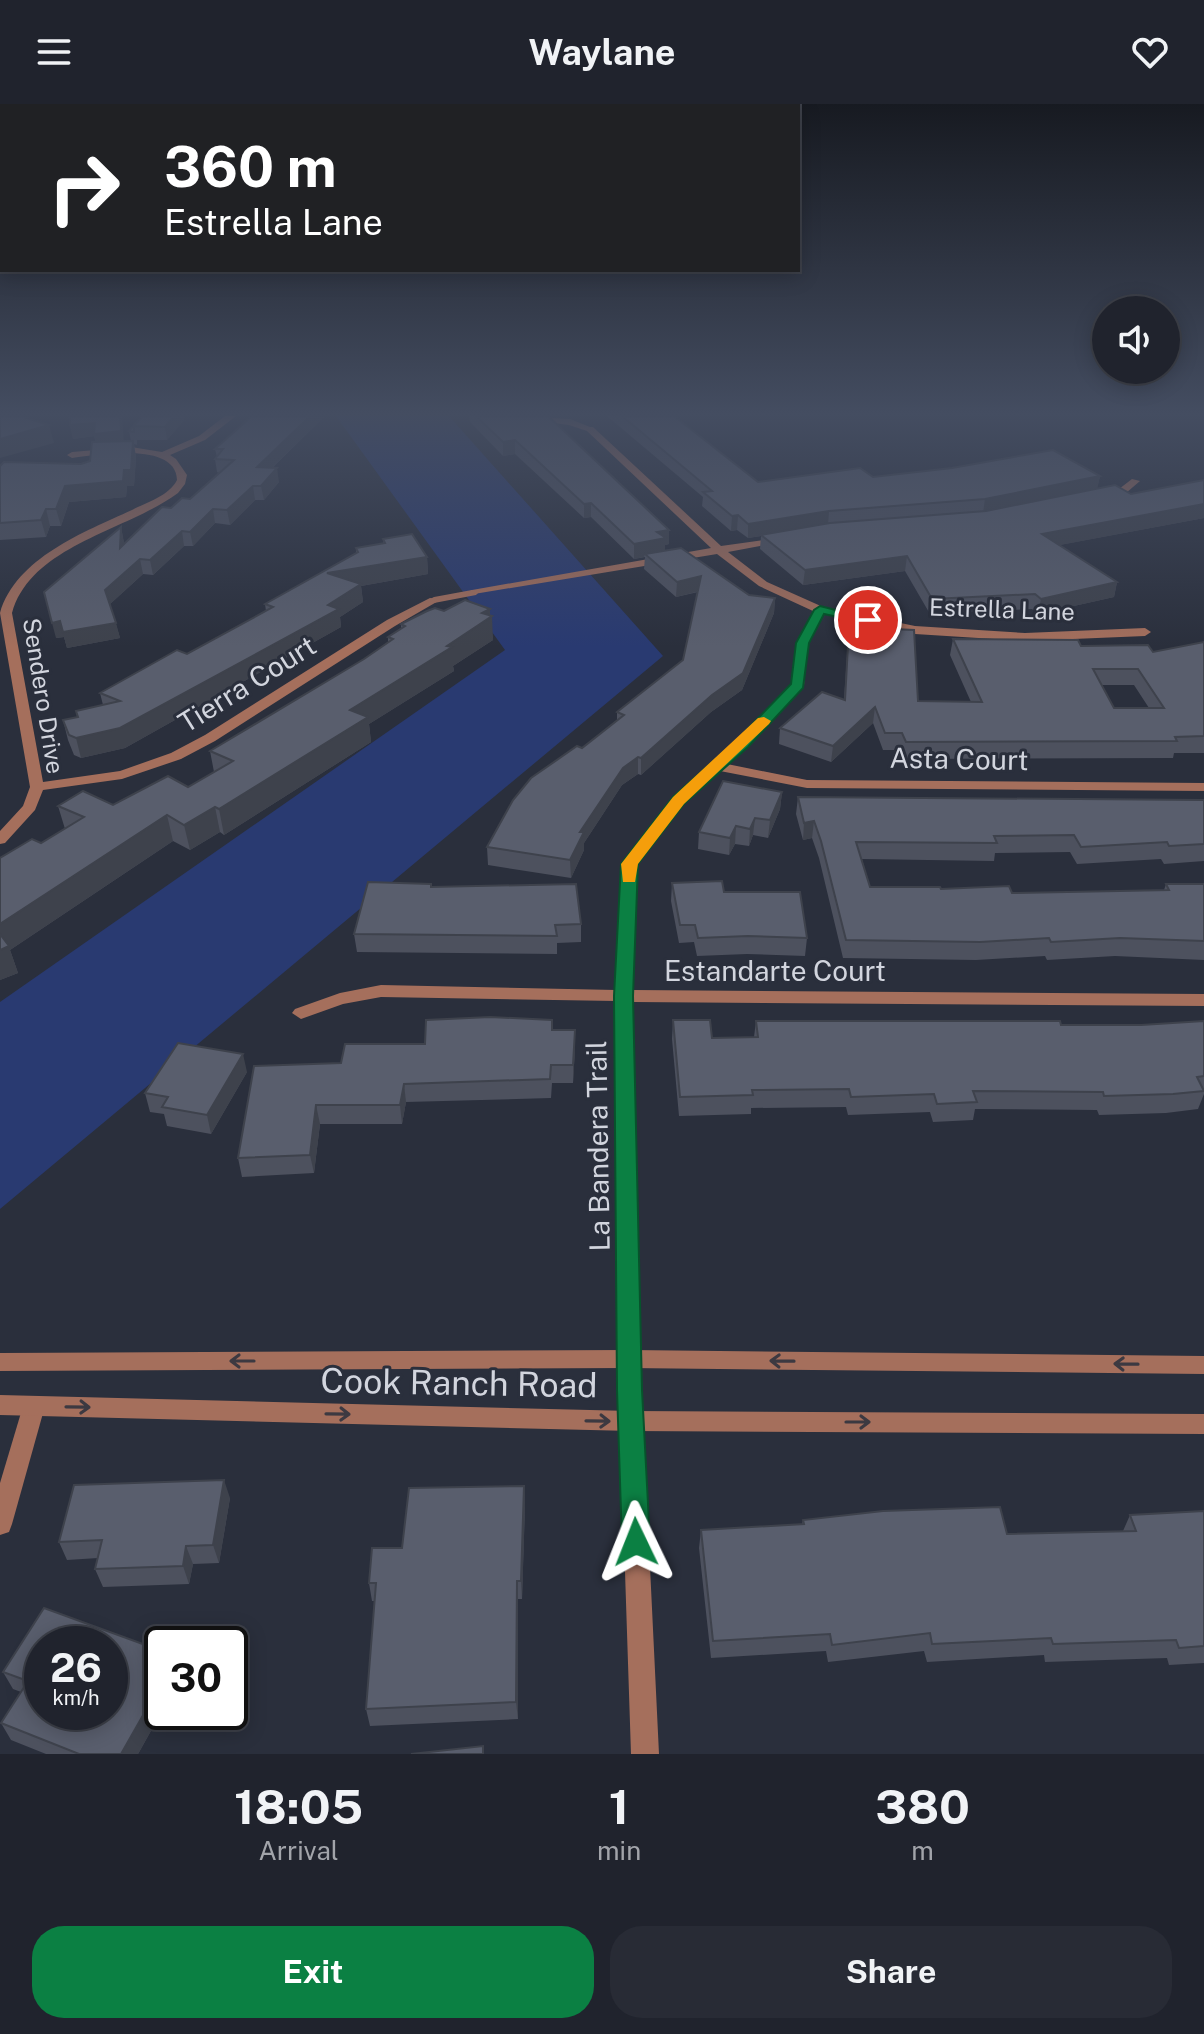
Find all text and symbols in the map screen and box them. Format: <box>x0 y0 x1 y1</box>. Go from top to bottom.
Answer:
icon: menu <box>32 30 76 74</box>
icon: heart <box>1128 30 1172 74</box>
text: Waylane <box>528 31 676 73</box>
text: 360 m <box>164 134 337 200</box>
icon: right <box>32 136 136 240</box>
text: Estrella Lane <box>164 201 383 243</box>
map controls <box>1092 296 1180 384</box>
button: sound <box>1092 296 1180 384</box>
pin <box>834 586 902 654</box>
street label: Estrella Lane <box>929 592 1075 626</box>
icon: arrive <box>846 598 890 642</box>
street label: Sendero Drive <box>18 616 70 776</box>
street label: Tierra Court <box>172 628 322 739</box>
street label: Asta Court <box>889 741 1029 776</box>
street label: Estandarte Court <box>664 954 886 987</box>
street label: La Bandera Trail <box>579 1040 616 1252</box>
one-way arrow <box>229 1353 256 1369</box>
one-way arrow <box>769 1353 796 1368</box>
one-way arrow <box>1113 1356 1140 1372</box>
street label: Cook Ranch Road <box>320 1361 598 1405</box>
one-way arrow <box>64 1400 91 1415</box>
one-way arrow <box>324 1406 351 1422</box>
one-way arrow <box>584 1413 611 1428</box>
one-way arrow <box>844 1414 871 1430</box>
position arrow <box>594 1500 678 1584</box>
speed limit sign: 30 <box>144 1626 248 1730</box>
text: 26 <box>50 1644 102 1691</box>
text: km/h <box>52 1686 100 1710</box>
text: 18:05 <box>234 1778 363 1835</box>
text: 1 <box>609 1778 629 1835</box>
text: 380 <box>875 1778 970 1835</box>
text: Arrival <box>258 1835 339 1866</box>
text: min <box>597 1835 641 1866</box>
text: m <box>911 1835 934 1866</box>
button: Exit <box>32 1926 594 2018</box>
button: Share <box>610 1926 1172 2018</box>

